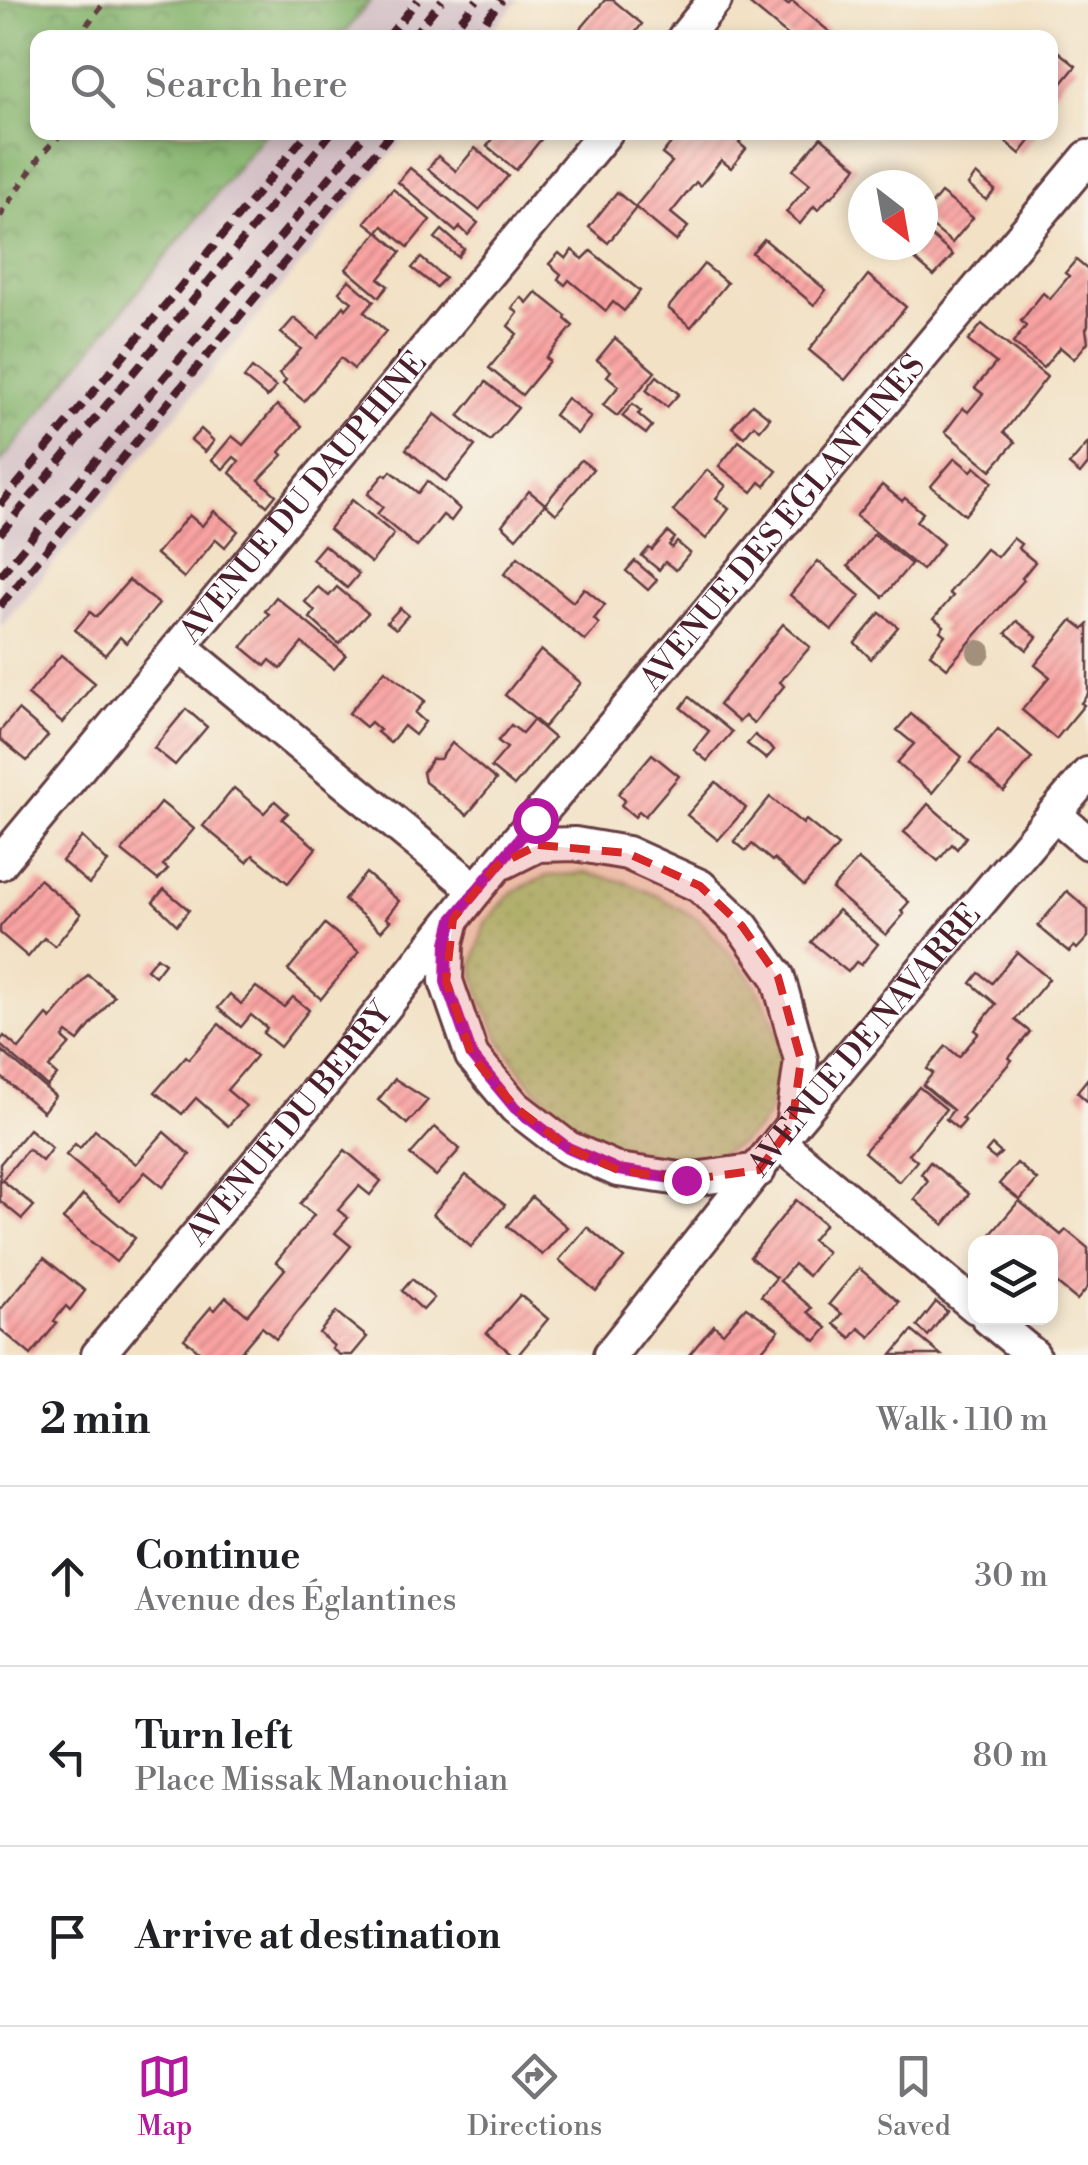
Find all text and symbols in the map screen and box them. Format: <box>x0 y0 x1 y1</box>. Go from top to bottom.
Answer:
search box <box>30 30 1058 140</box>
icon: search <box>65 58 120 113</box>
text: Search here <box>145 62 348 109</box>
north arrow <box>848 170 938 260</box>
street label: AVENUE DU DAUPHINÉ <box>170 342 435 652</box>
street label: AVENUE DES ÉGLANTINES <box>631 347 934 699</box>
route start <box>513 798 559 844</box>
street label: AVENUE DE NAVARRE <box>739 896 990 1185</box>
street label: AVENUE DU BERRY <box>177 993 402 1254</box>
route end <box>664 1158 710 1204</box>
map controls <box>968 1235 1058 1325</box>
button: layers <box>968 1235 1058 1325</box>
text: 2 min <box>40 1394 150 1447</box>
text: Walk · 110 m <box>877 1400 1048 1440</box>
text: Continue <box>135 1533 300 1580</box>
icon: ahead <box>40 1549 95 1604</box>
text: 30 m <box>974 1556 1048 1596</box>
text: Avenue des Églantines <box>135 1580 457 1620</box>
text: Turn left <box>135 1713 292 1760</box>
icon: left <box>40 1729 95 1784</box>
text: 80 m <box>973 1736 1048 1776</box>
text: Place Missak Manouchian <box>135 1760 508 1800</box>
icon: arrive <box>40 1909 95 1964</box>
text: Arrive at destination <box>135 1913 501 1960</box>
tab: Map <box>137 2049 192 2144</box>
tab: Directions <box>467 2049 602 2144</box>
tab: Saved <box>877 2049 951 2144</box>

